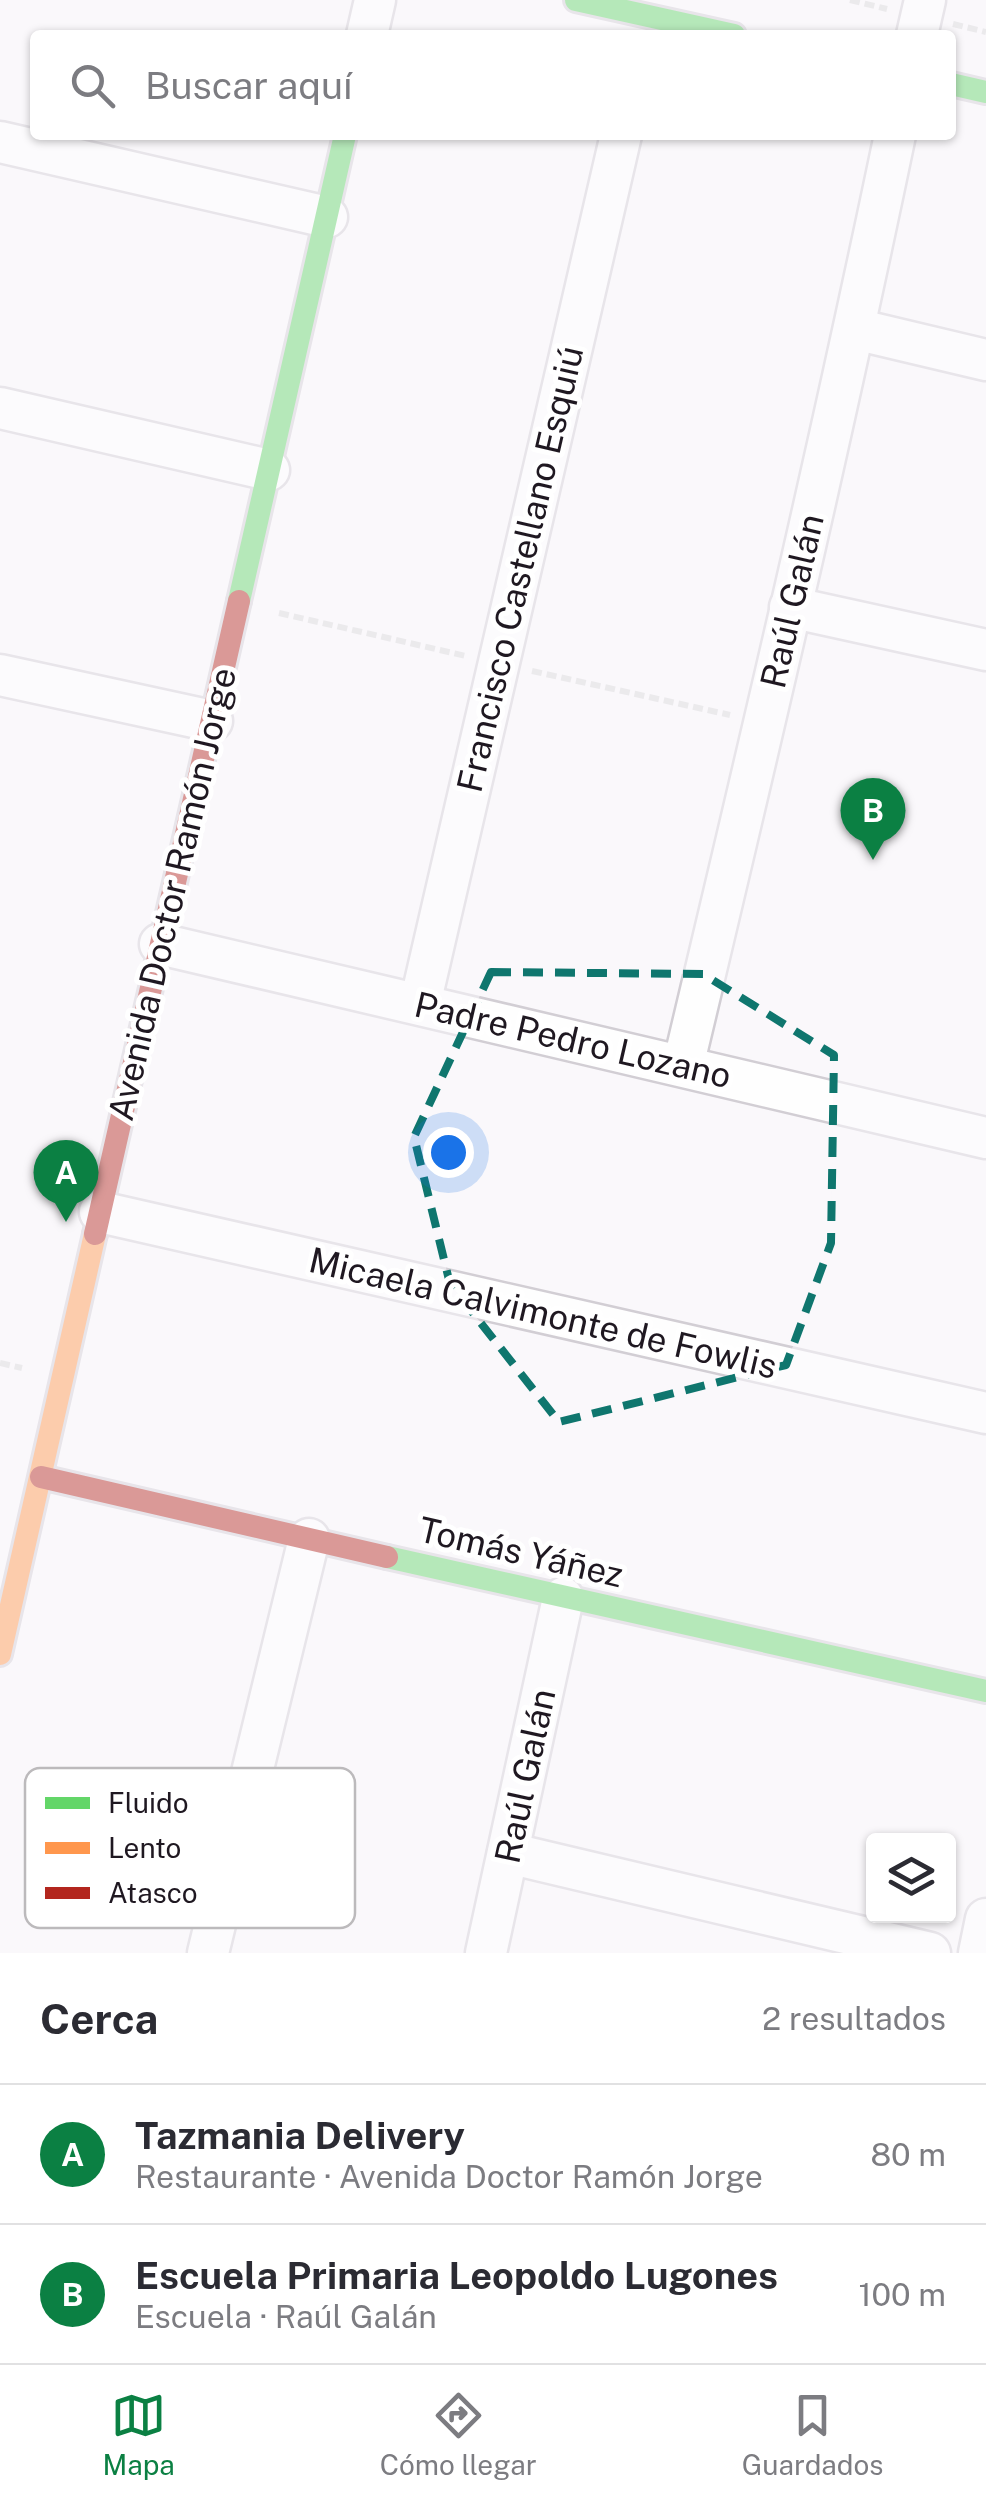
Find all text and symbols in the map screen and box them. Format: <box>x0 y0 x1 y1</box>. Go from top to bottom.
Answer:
search box <box>30 30 956 140</box>
icon: search <box>65 58 120 113</box>
text: Buscar aquí <box>145 63 352 108</box>
street label: Francisco Castellano Esquiú <box>449 342 591 796</box>
street label: Raúl Galán <box>752 510 832 692</box>
street label: Avenida Doctor Ramón Jorge <box>100 663 244 1125</box>
pin: B <box>840 778 906 860</box>
street label: Padre Pedro Lozano <box>411 984 735 1096</box>
your location <box>423 1127 474 1178</box>
pin: A <box>34 1140 98 1222</box>
street label: Micaela Calvimonte de Fowlis <box>305 1239 781 1387</box>
street label: Tomás Yáñez <box>415 1509 627 1595</box>
street label: Raúl Galán <box>487 1685 563 1867</box>
legend <box>25 1768 355 1928</box>
text: Fluido <box>108 1786 189 1819</box>
text: Lento <box>108 1831 181 1864</box>
map controls <box>866 1833 956 1923</box>
button: layers <box>866 1833 956 1923</box>
text: Atasco <box>108 1876 198 1909</box>
text: Cerca <box>40 1994 158 2043</box>
text: 2 resultados <box>762 2000 946 2037</box>
text: Tazmania Delivery <box>135 2113 465 2158</box>
text: A <box>61 2136 84 2173</box>
text: 80 m <box>870 2136 946 2173</box>
text: Restaurante · Avenida Doctor Ramón Jorge <box>135 2158 763 2195</box>
text: Escuela Primaria Leopoldo Lugones <box>135 2253 778 2298</box>
text: B <box>62 2276 83 2313</box>
text: 100 m <box>859 2276 946 2313</box>
text: Escuela · Raúl Galán <box>135 2298 437 2335</box>
tab: Mapa <box>103 2388 175 2481</box>
tab: Cómo llegar <box>380 2388 537 2481</box>
tab: Guardados <box>742 2388 883 2481</box>

